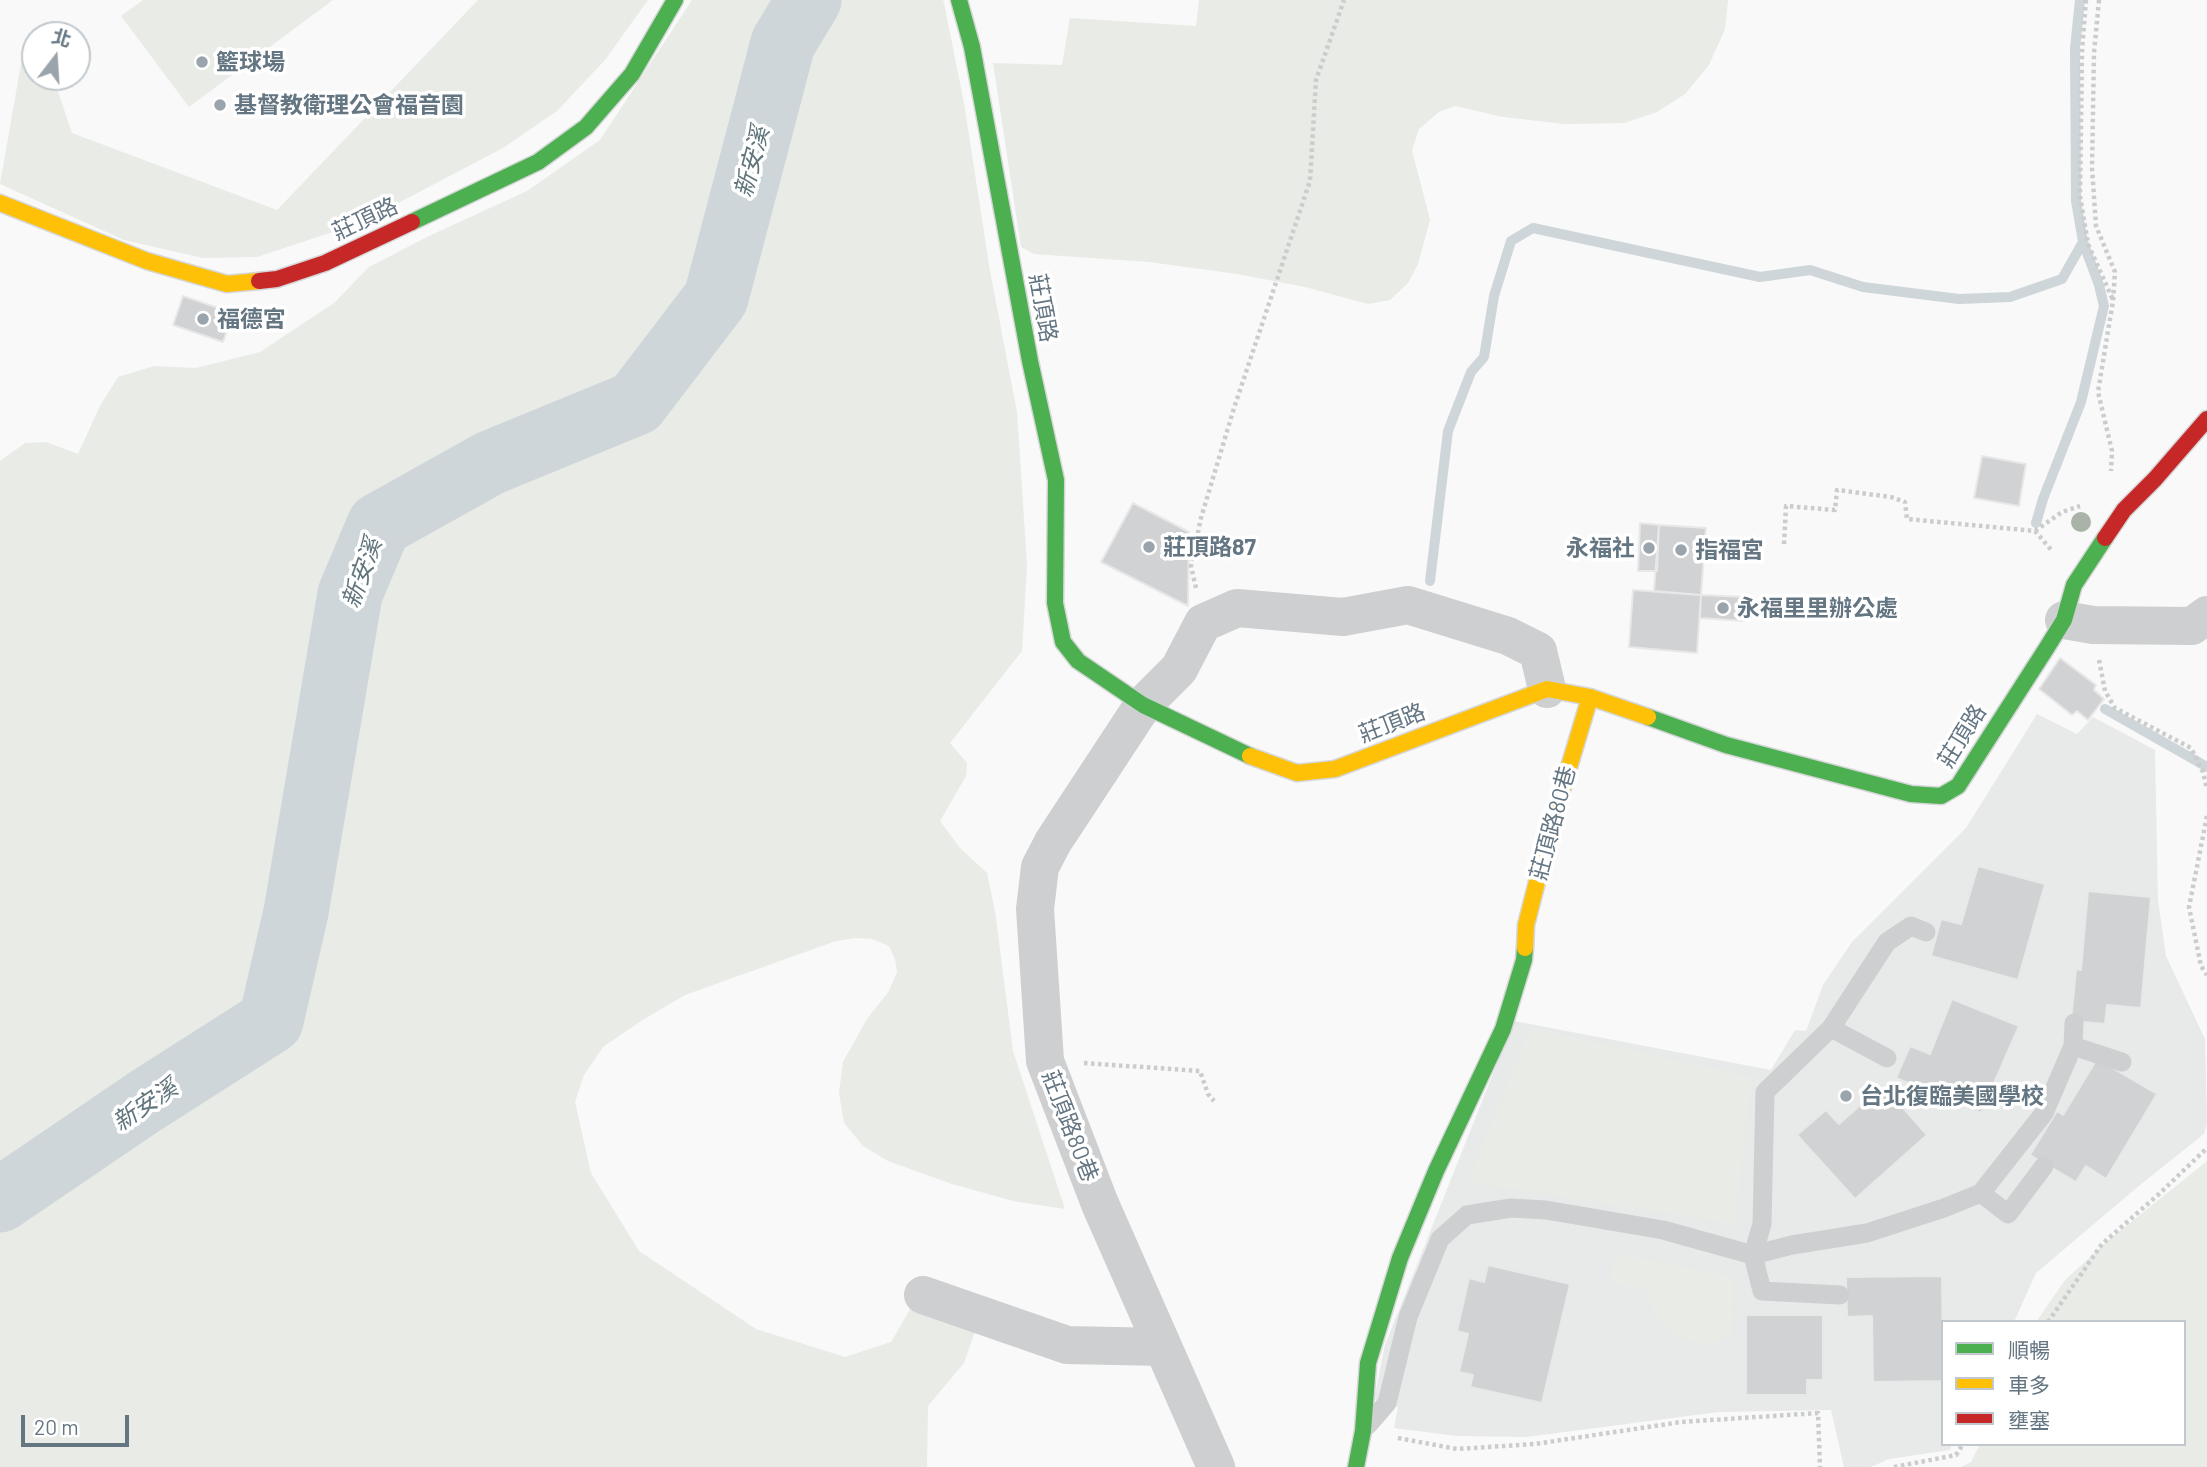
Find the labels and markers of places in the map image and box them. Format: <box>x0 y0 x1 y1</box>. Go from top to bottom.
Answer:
place label: 籃球場 <box>216 48 285 76</box>
marker: 籃球場 <box>194 54 210 70</box>
place label: 基督教衛理公會福音園 <box>234 91 464 119</box>
marker: 基督教衛理公會福音園 <box>212 97 228 113</box>
place label: 福德宮 <box>217 305 286 333</box>
marker: 福德宮 <box>195 311 211 327</box>
place label: 莊頂路87 <box>1163 533 1256 561</box>
place label: 永福社 <box>1566 534 1635 562</box>
place label: 指福宮 <box>1695 536 1764 564</box>
marker: 莊頂路87 <box>1141 539 1157 555</box>
marker: 永福社 <box>1641 540 1657 556</box>
marker: 指福宮 <box>1673 542 1689 558</box>
place label: 永福里里辦公處 <box>1737 594 1898 622</box>
marker: 永福里里辦公處 <box>1715 600 1731 616</box>
place label: 台北復臨美國學校 <box>1860 1082 2044 1110</box>
marker: 台北復臨美國學校 <box>1838 1088 1854 1104</box>

